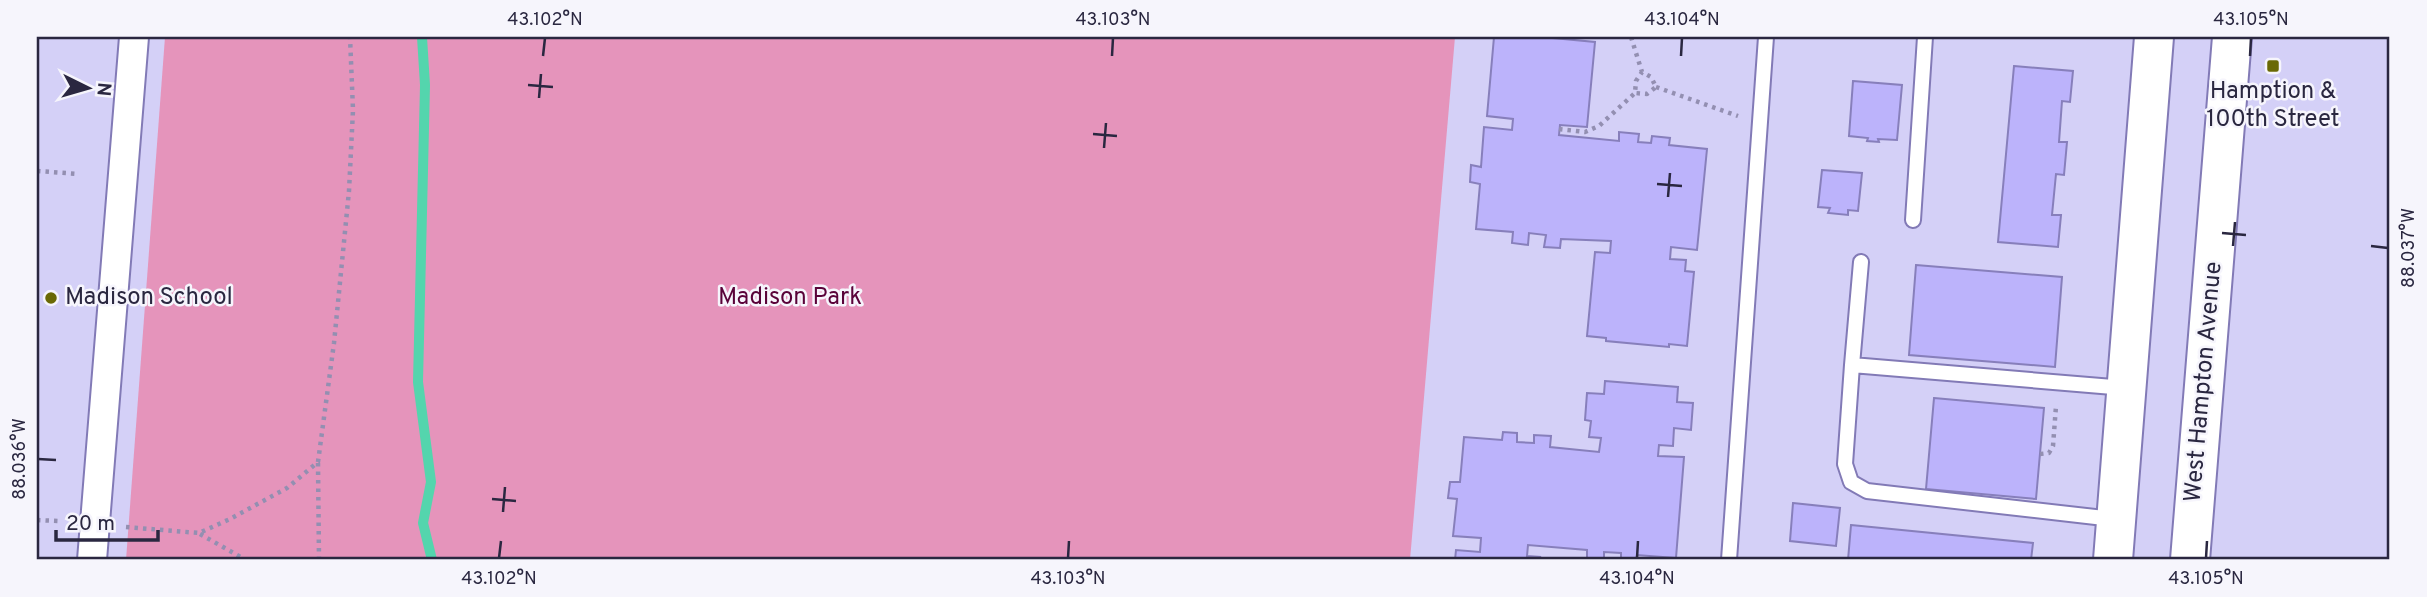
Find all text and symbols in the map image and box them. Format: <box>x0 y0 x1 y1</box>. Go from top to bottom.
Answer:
text: 43.102°N <box>507 9 583 32</box>
text: 43.103°N <box>1075 9 1151 32</box>
text: 43.104°N <box>1644 9 1720 32</box>
text: 43.105°N <box>2213 9 2289 32</box>
north arrow <box>52 52 122 122</box>
marker: Hamption & 100th Street <box>2265 58 2281 74</box>
place label: Hamption & 100th Street <box>2206 77 2340 135</box>
text: N <box>90 81 115 97</box>
text: 88.037°W <box>2398 208 2421 288</box>
street label: West Hampton Avenue <box>2179 260 2229 504</box>
place label: Madison School <box>65 283 233 313</box>
park label: Madison Park <box>718 283 862 313</box>
marker: Madison School <box>43 290 59 306</box>
text: 88.036°W <box>9 418 32 500</box>
scale bar <box>56 499 158 543</box>
text: 20 m <box>66 511 115 538</box>
text: 43.102°N <box>461 568 537 591</box>
text: 43.103°N <box>1030 568 1106 591</box>
text: 43.104°N <box>1599 568 1675 591</box>
text: 43.105°N <box>2168 568 2244 591</box>

